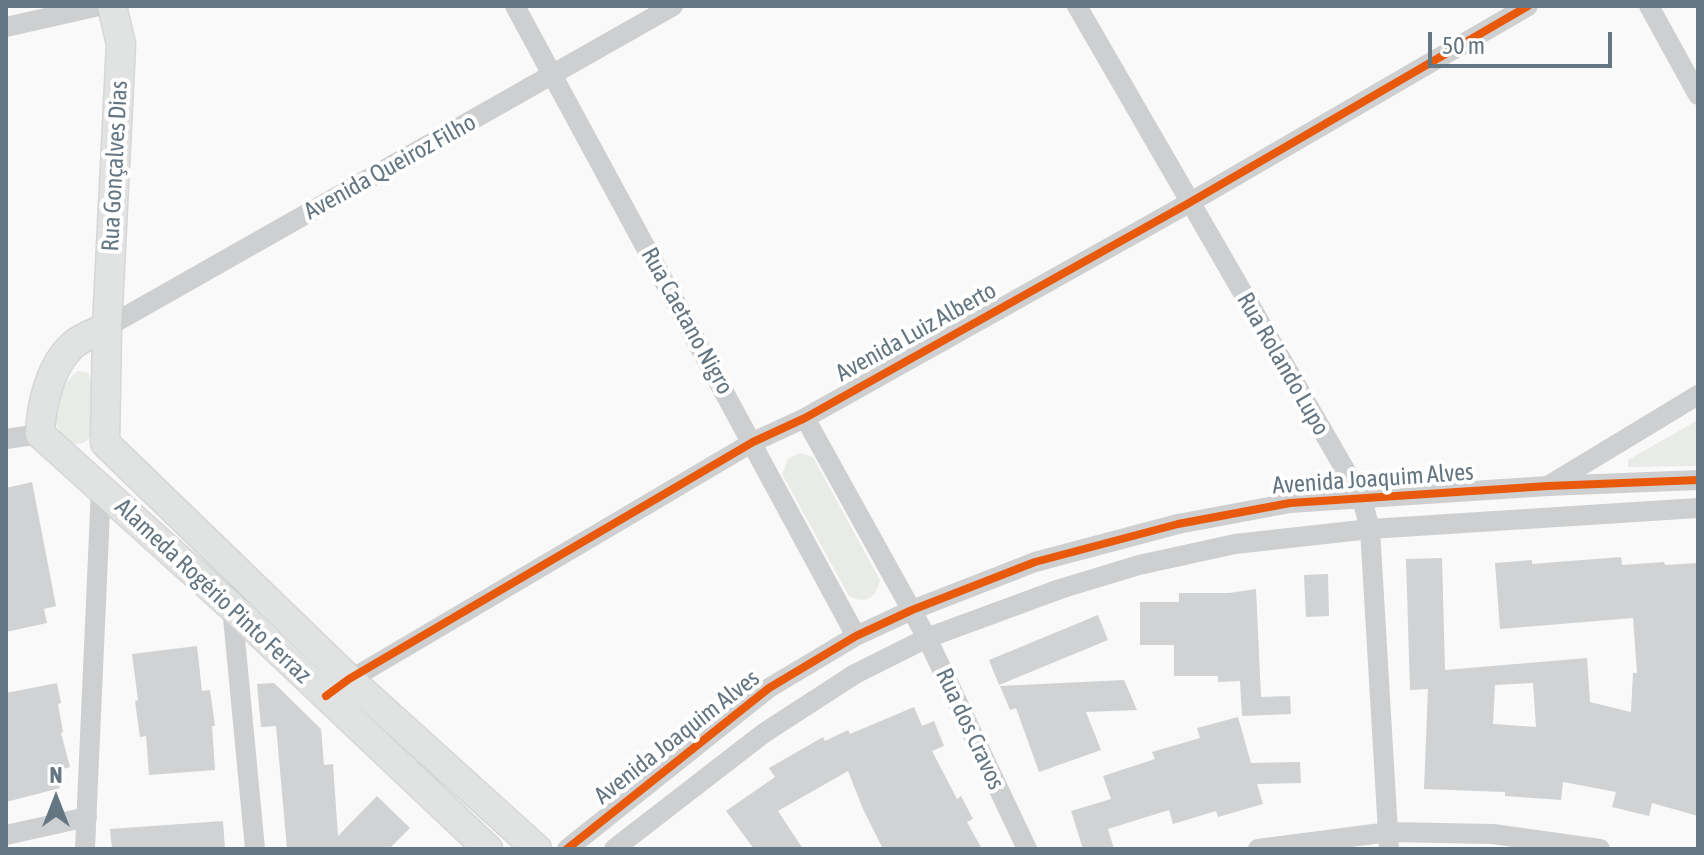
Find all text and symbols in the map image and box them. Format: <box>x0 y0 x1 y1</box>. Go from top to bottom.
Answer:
scale bar <box>1432 16 1616 66</box>
text: 50 m <box>1442 32 1485 59</box>
street label: Rua Gonçalves Dias <box>96 80 134 252</box>
street label: Avenida Queiroz Filho <box>299 108 481 226</box>
street label: Rua Caetano Nigro <box>635 243 739 399</box>
street label: Avenida Luiz Alberto <box>831 276 1001 388</box>
street label: Rua Rolando Lupo <box>1231 288 1335 440</box>
street label: Avenida Joaquim Alves <box>1272 458 1474 500</box>
street label: Alameda Rogério Pinto Ferraz <box>109 493 317 689</box>
street label: Avenida Joaquim Alves <box>589 664 765 810</box>
street label: Rua dos Cravos <box>929 664 1011 794</box>
north arrow <box>16 759 96 839</box>
text: N <box>50 762 62 788</box>

